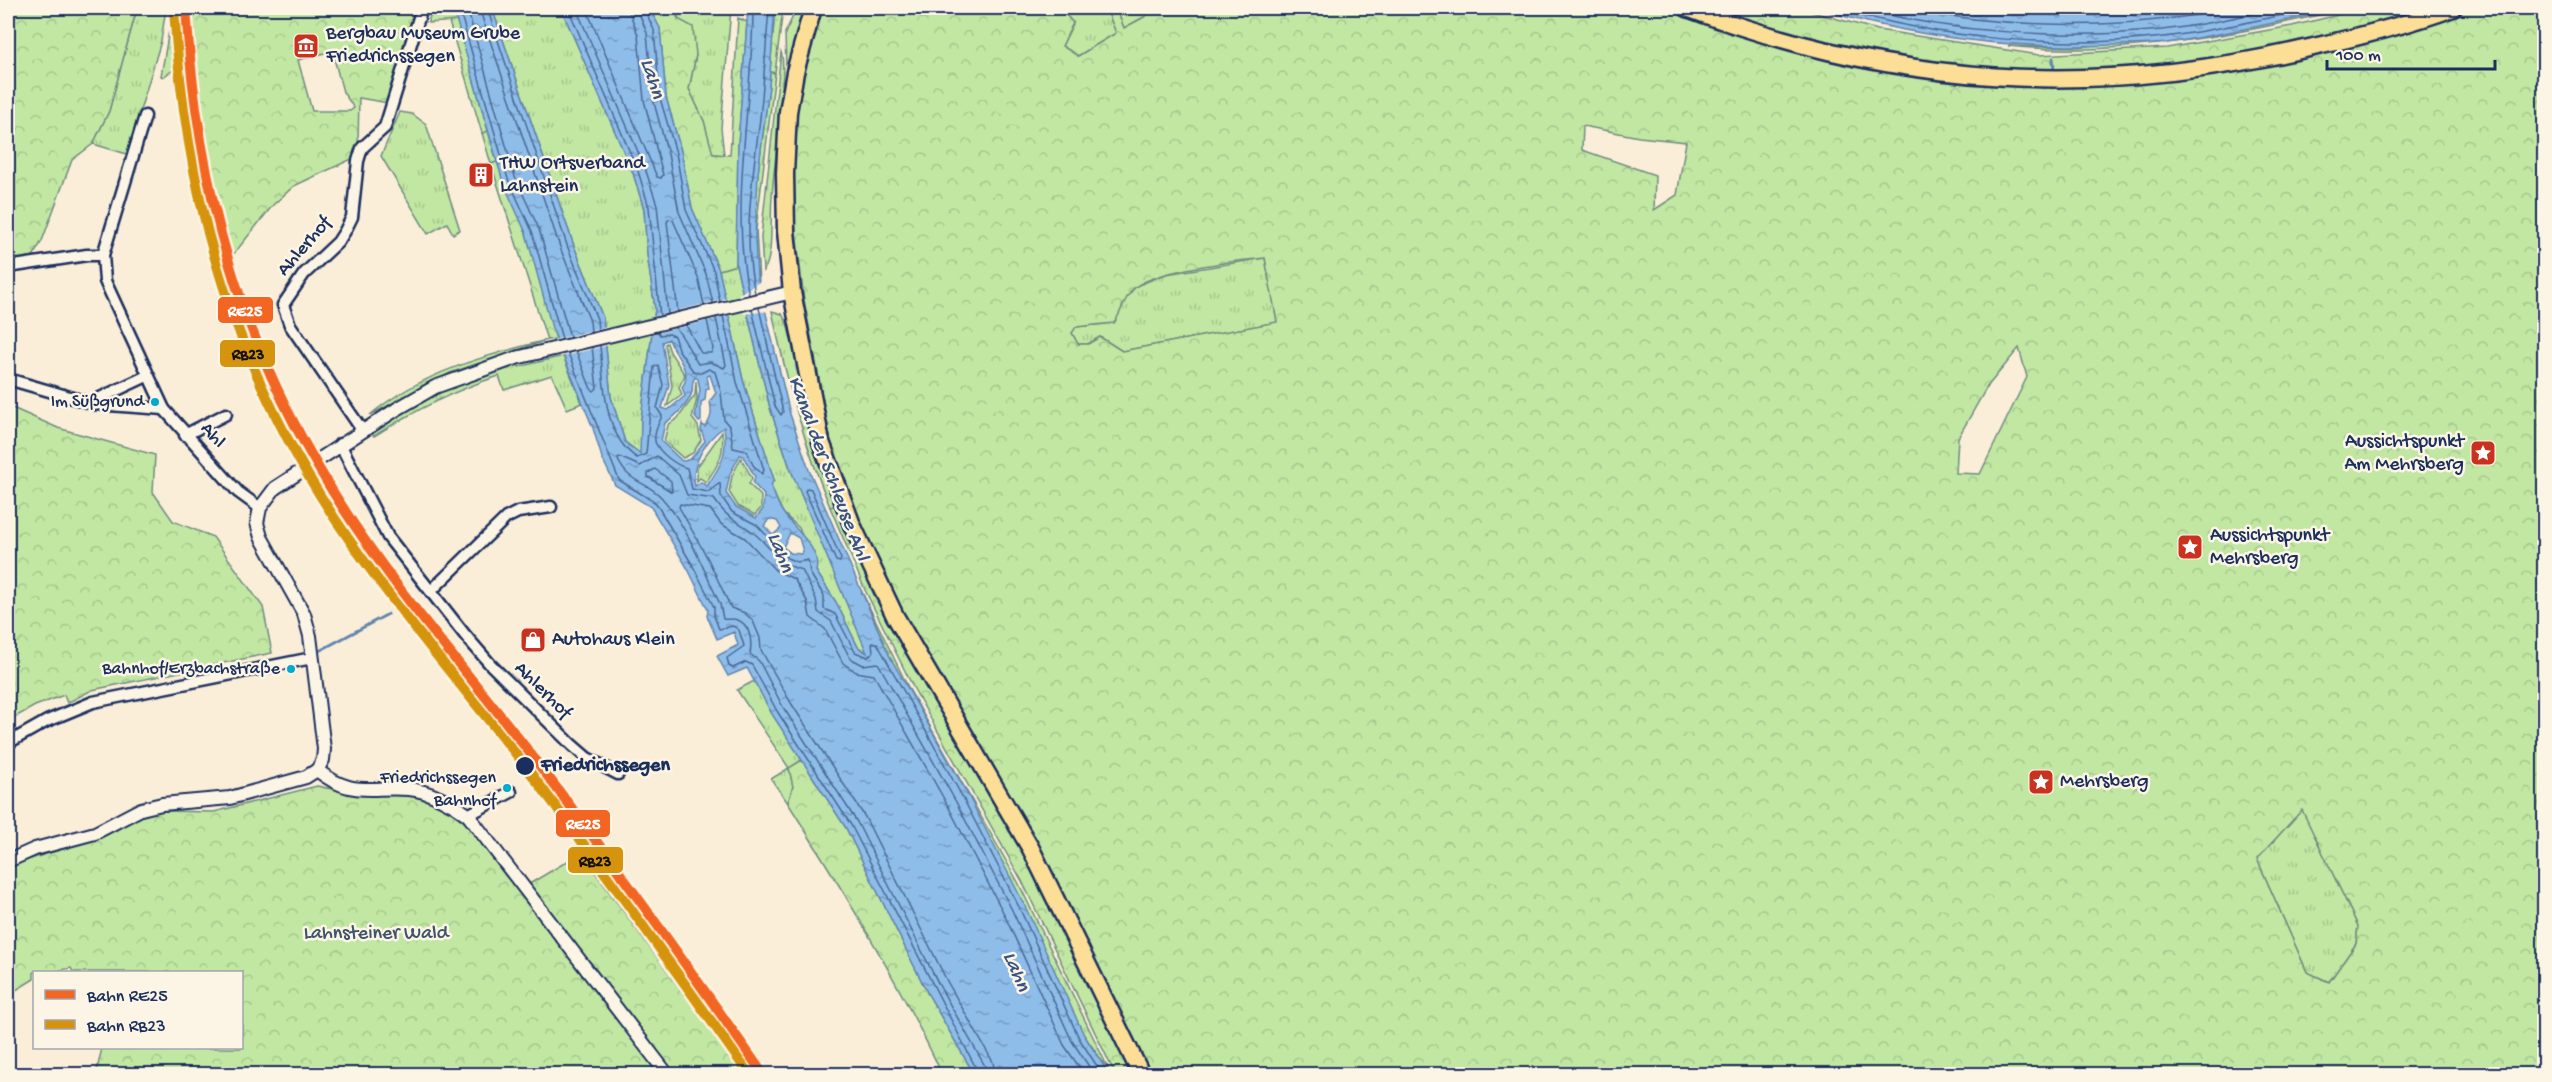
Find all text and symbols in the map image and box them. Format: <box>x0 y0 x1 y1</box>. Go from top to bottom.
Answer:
place label: Bergbau Museum Grube Friedrichssegen <box>325 23 521 69</box>
museum icon: Bergbau Museum Grube Friedrichssegen <box>291 31 321 61</box>
scale bar <box>2327 33 2495 71</box>
text: 100 m <box>2335 46 2381 67</box>
water label: Lahn <box>633 56 669 103</box>
place label: THW Ortsverband Lahnstein <box>499 153 647 199</box>
building icon: THW Ortsverband Lahnstein <box>466 160 496 190</box>
street label: Ahlerhof <box>273 211 338 282</box>
line badge: RE25 <box>217 296 274 324</box>
text: RE25 <box>227 304 263 323</box>
line badge: RB23 <box>219 339 276 368</box>
text: RB23 <box>231 347 264 366</box>
water label: Kanal der Schleuse Ahl <box>780 373 874 566</box>
place label: Im Süßgrund <box>51 392 145 413</box>
marker: Im Süßgrund <box>149 396 161 408</box>
street label: Ahl <box>194 418 230 454</box>
place label: Aussichtspunkt Am Mehrsberg <box>2345 431 2466 477</box>
place icon: Aussichtspunkt Am Mehrsberg <box>2468 438 2498 468</box>
place label: Aussichtspunkt Mehrsberg <box>2210 525 2331 571</box>
water label: Lahn <box>760 530 798 577</box>
place icon: Aussichtspunkt Mehrsberg <box>2175 532 2205 562</box>
shop icon: Autohaus Klein <box>518 625 548 655</box>
place label: Autohaus Klein <box>552 629 675 652</box>
street label: Ahlerhof <box>509 658 577 726</box>
place label: Bahnhof/Erzbachstraße <box>101 659 281 680</box>
marker: Bahnhof/Erzbachstraße <box>285 663 297 675</box>
marker: Friedrichssegen <box>514 755 536 777</box>
place label: Friedrichssegen <box>540 755 670 778</box>
place icon: Mehrsberg <box>2026 767 2056 797</box>
place label: Friedrichssegen Bahnhof <box>379 768 497 812</box>
place label: Mehrsberg <box>2060 771 2149 794</box>
marker: Friedrichssegen Bahnhof <box>501 782 513 794</box>
line badge: RE25 <box>555 809 611 838</box>
text: RE25 <box>565 817 601 836</box>
line badge: RB23 <box>567 846 624 874</box>
text: RB23 <box>578 854 611 873</box>
park label: Lahnsteiner Wald <box>304 923 451 946</box>
water label: Lahn <box>996 948 1035 997</box>
legend <box>33 971 243 1049</box>
text: Bahn RE25 <box>86 987 168 1008</box>
text: Bahn RB23 <box>86 1017 165 1038</box>

